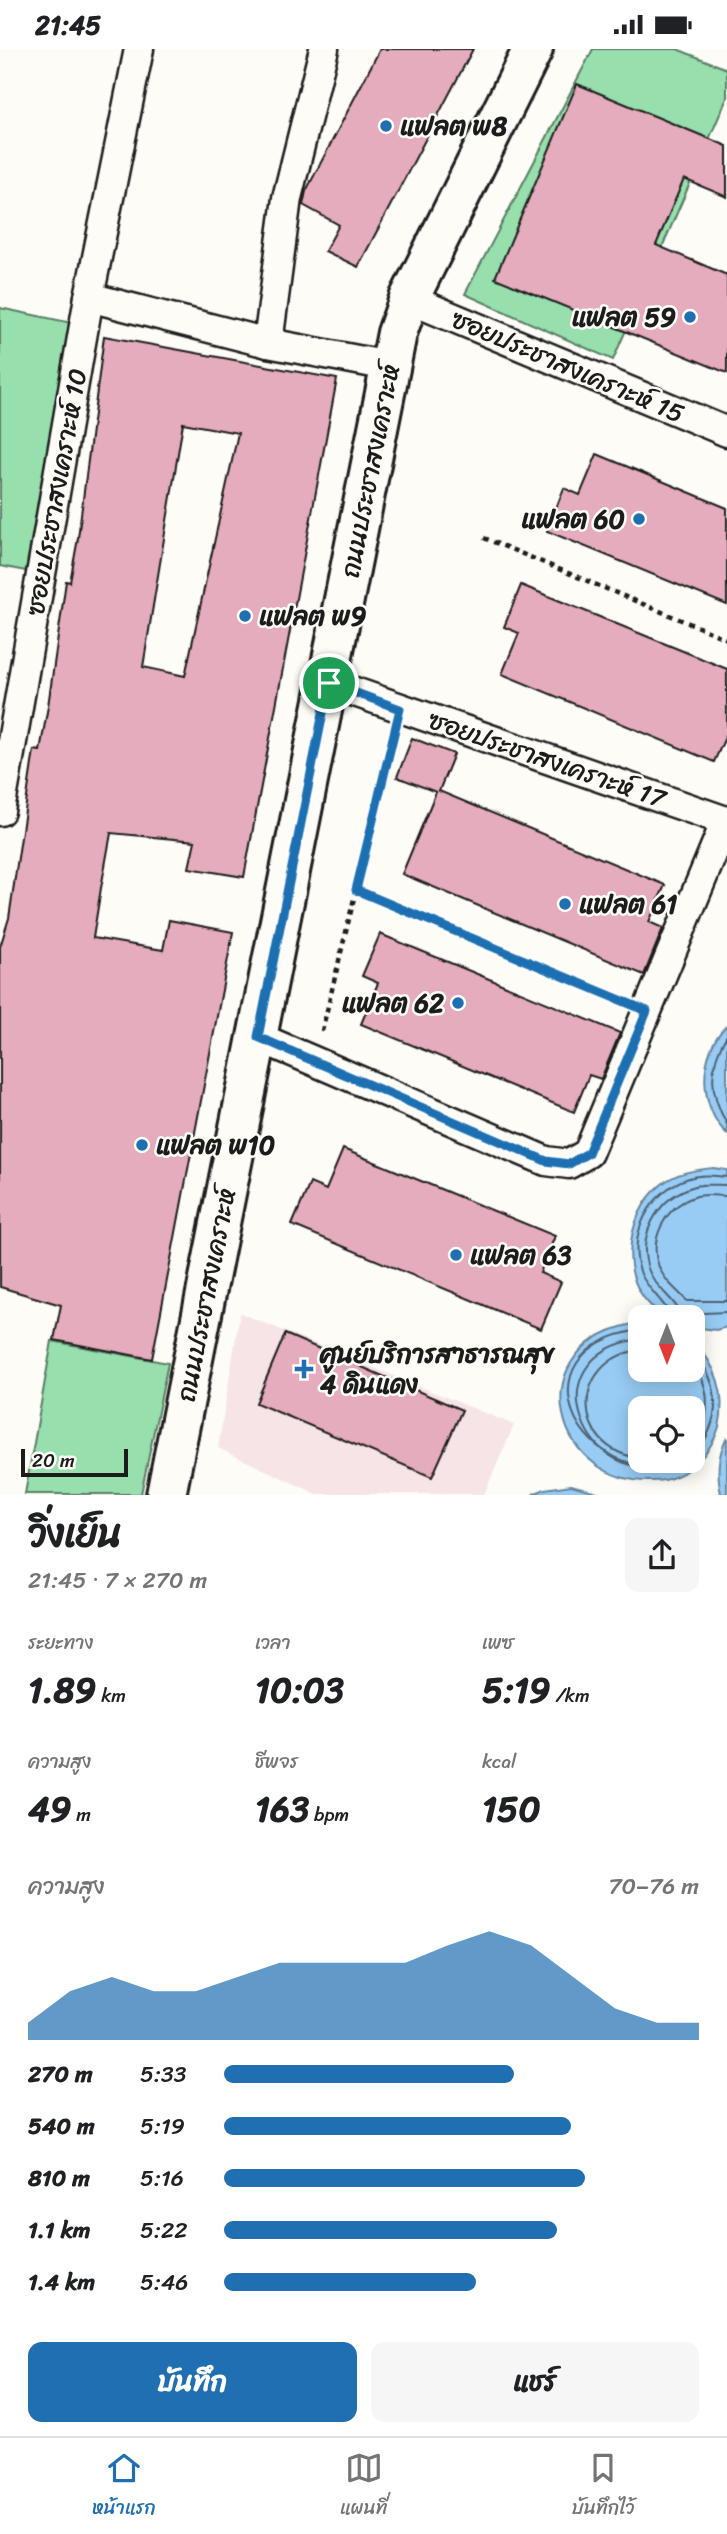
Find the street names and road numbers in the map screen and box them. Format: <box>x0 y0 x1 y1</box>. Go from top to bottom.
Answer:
street label: ซอยประชาสงเคราะห์ 15 <box>444 296 692 436</box>
street label: ถนนประชาสงเคราะห์ <box>327 355 414 582</box>
street label: ซอยประชาสงเคราะห์ 10 <box>12 365 100 619</box>
street label: ซอยประชาสงเคราะห์ 17 <box>422 697 674 822</box>
street label: ถนนประชาสงเคราะห์ <box>163 1179 250 1406</box>

